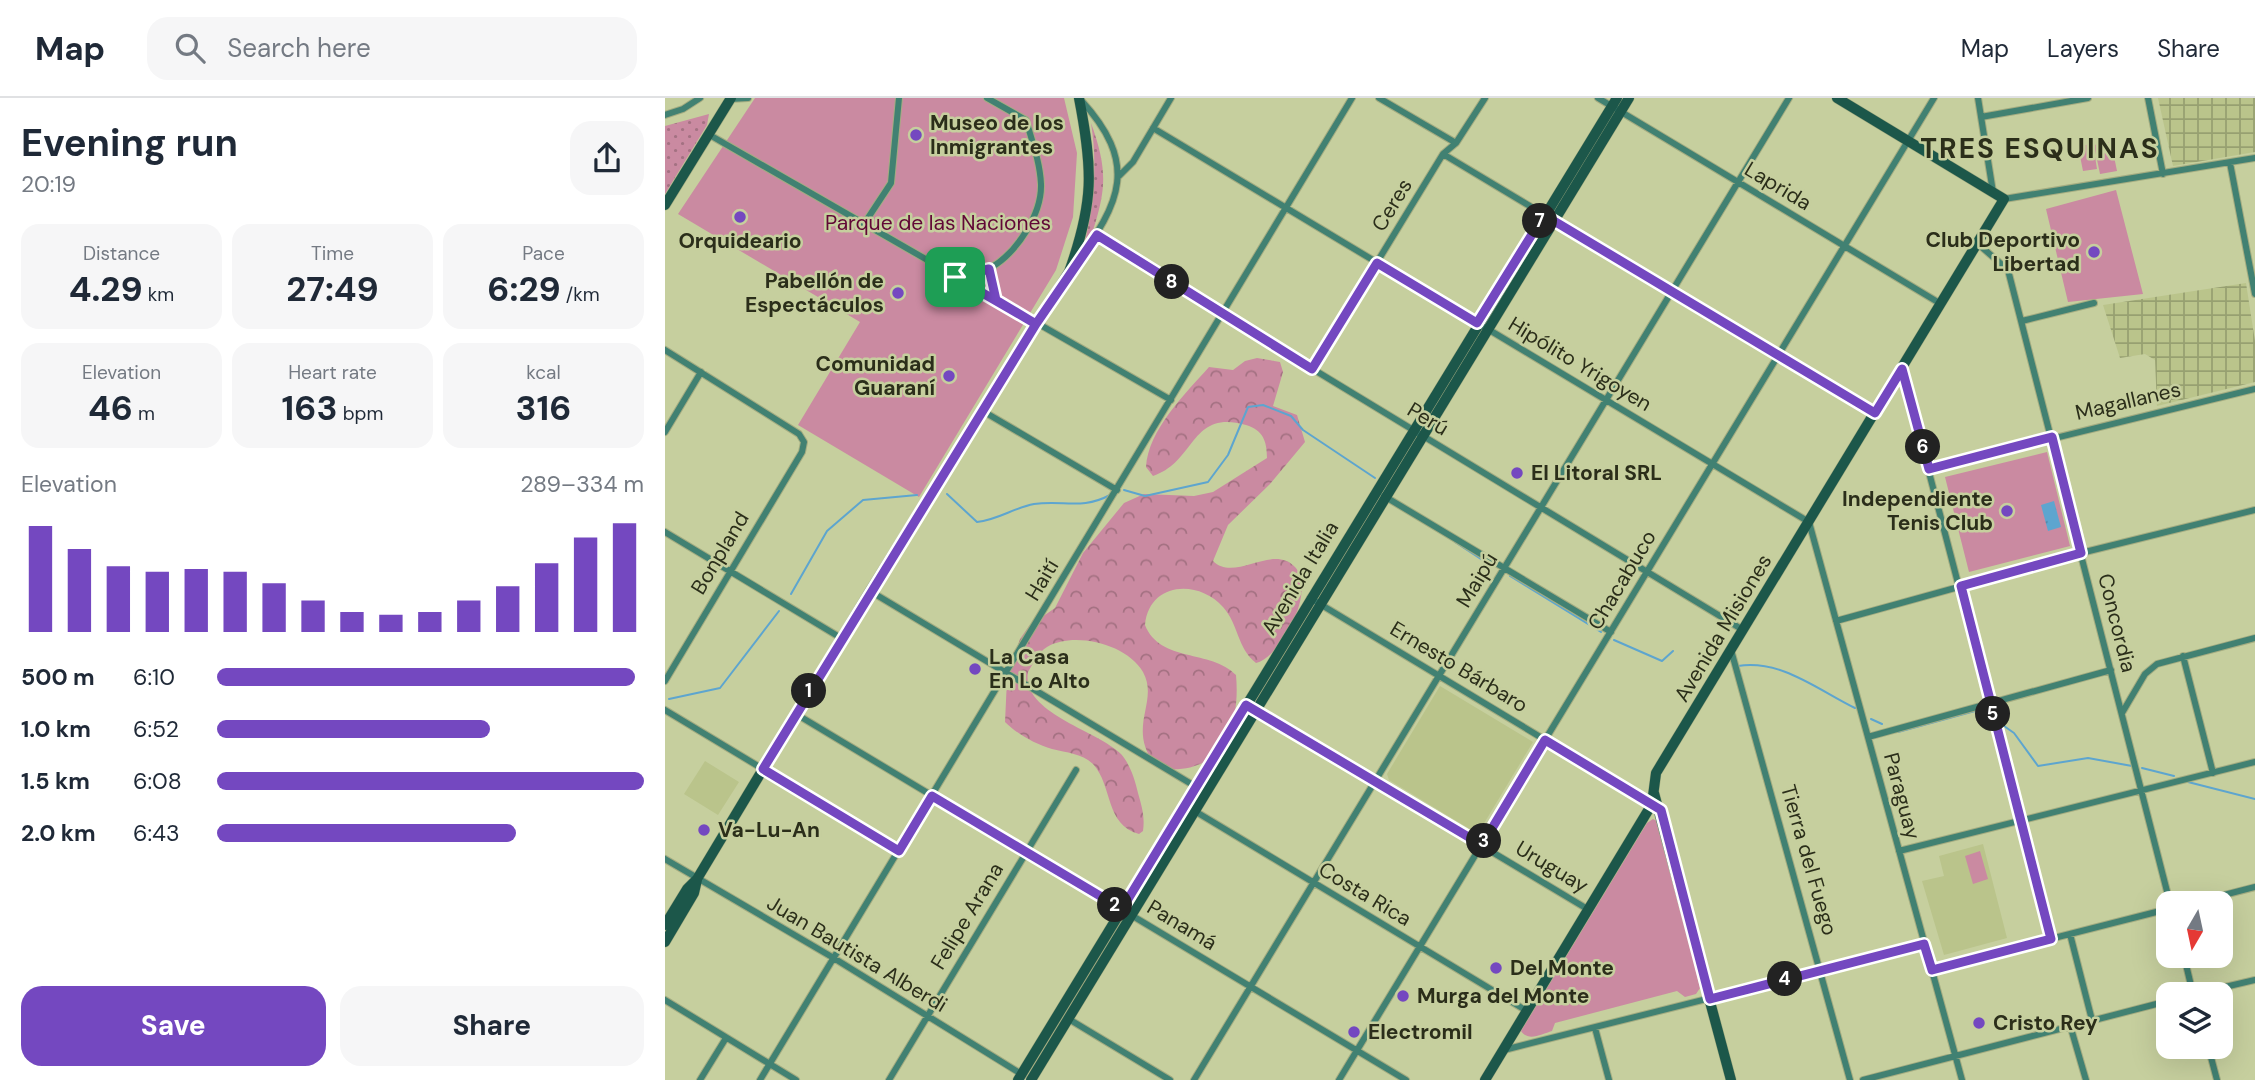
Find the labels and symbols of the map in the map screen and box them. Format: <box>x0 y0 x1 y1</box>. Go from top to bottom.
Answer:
place label: Museo de los Inmigrantes <box>930 109 1064 161</box>
marker: Museo de los Inmigrantes <box>908 127 924 143</box>
district label: TRES ESQUINAS <box>1920 130 2160 167</box>
street label: Laprida <box>1739 155 1817 217</box>
street label: Ceres <box>1365 173 1419 237</box>
pin: 7 <box>1523 204 1557 238</box>
marker: Orquideario <box>732 209 748 225</box>
park label: Parque de las Naciones <box>825 209 1051 237</box>
place label: Club Deportivo Libertad <box>1926 226 2080 278</box>
place label: Orquideario <box>678 227 802 255</box>
marker: Club Deportivo Libertad <box>2086 244 2102 260</box>
pin <box>925 247 985 307</box>
pin: 8 <box>1155 264 1189 300</box>
place label: Pabellón de Espectáculos <box>745 267 884 319</box>
marker: Pabellón de Espectáculos <box>890 285 906 301</box>
street label: Hipólito Yrigoyen <box>1503 310 1657 418</box>
place label: Comunidad Guaraní <box>815 350 935 402</box>
marker: Comunidad Guaraní <box>941 368 957 384</box>
street label: Magallanes <box>2072 375 2184 427</box>
street label: Perú <box>1402 396 1454 442</box>
pin: 6 <box>1905 430 1941 464</box>
place label: El Litoral SRL <box>1531 459 1662 487</box>
marker: El Litoral SRL <box>1509 465 1525 481</box>
place label: Independiente Tenis Club <box>1842 485 1993 537</box>
marker: Independiente Tenis Club <box>1999 503 2015 519</box>
street label: Bonpland <box>684 507 756 599</box>
street label: Avenida Italia <box>1255 516 1345 640</box>
street label: Chacabuco <box>1581 525 1663 635</box>
street label: Maipú <box>1450 547 1504 613</box>
street label: Avenida Misiones <box>1668 549 1778 707</box>
street label: Haití <box>1019 554 1065 606</box>
street label: Concordia <box>2091 571 2143 675</box>
street label: Ernesto Bárbaro <box>1385 615 1533 719</box>
place label: La Casa En Lo Alto <box>989 643 1090 695</box>
marker: La Casa En Lo Alto <box>967 661 983 677</box>
pin: 1 <box>792 674 827 708</box>
pin: 5 <box>1975 696 2011 732</box>
street label: Paraguay <box>1877 749 1927 843</box>
street label: Tierra del Fuego <box>1774 781 1844 939</box>
place label: Va-Lu-An <box>718 816 820 844</box>
marker: Va-Lu-An <box>696 822 712 838</box>
pin: 3 <box>1467 824 1501 858</box>
street label: Uruguay <box>1510 834 1594 900</box>
street label: Costa Rica <box>1313 855 1417 933</box>
street label: Felipe Arana <box>924 857 1010 975</box>
pin: 2 <box>1098 888 1133 922</box>
street label: Juan Bautista Alberdi <box>762 889 952 1019</box>
north arrow <box>2156 891 2233 968</box>
street label: Panamá <box>1142 893 1222 957</box>
place label: Del Monte <box>1510 954 1614 982</box>
marker: Del Monte <box>1488 960 1504 976</box>
pin: 4 <box>1767 962 1803 996</box>
place label: Murga del Monte <box>1417 982 1589 1010</box>
marker: Murga del Monte <box>1395 988 1411 1004</box>
place label: Cristo Rey <box>1993 1009 2098 1037</box>
marker: Cristo Rey <box>1971 1015 1987 1031</box>
place label: Electromil <box>1368 1018 1473 1046</box>
marker: Electromil <box>1346 1024 1362 1040</box>

